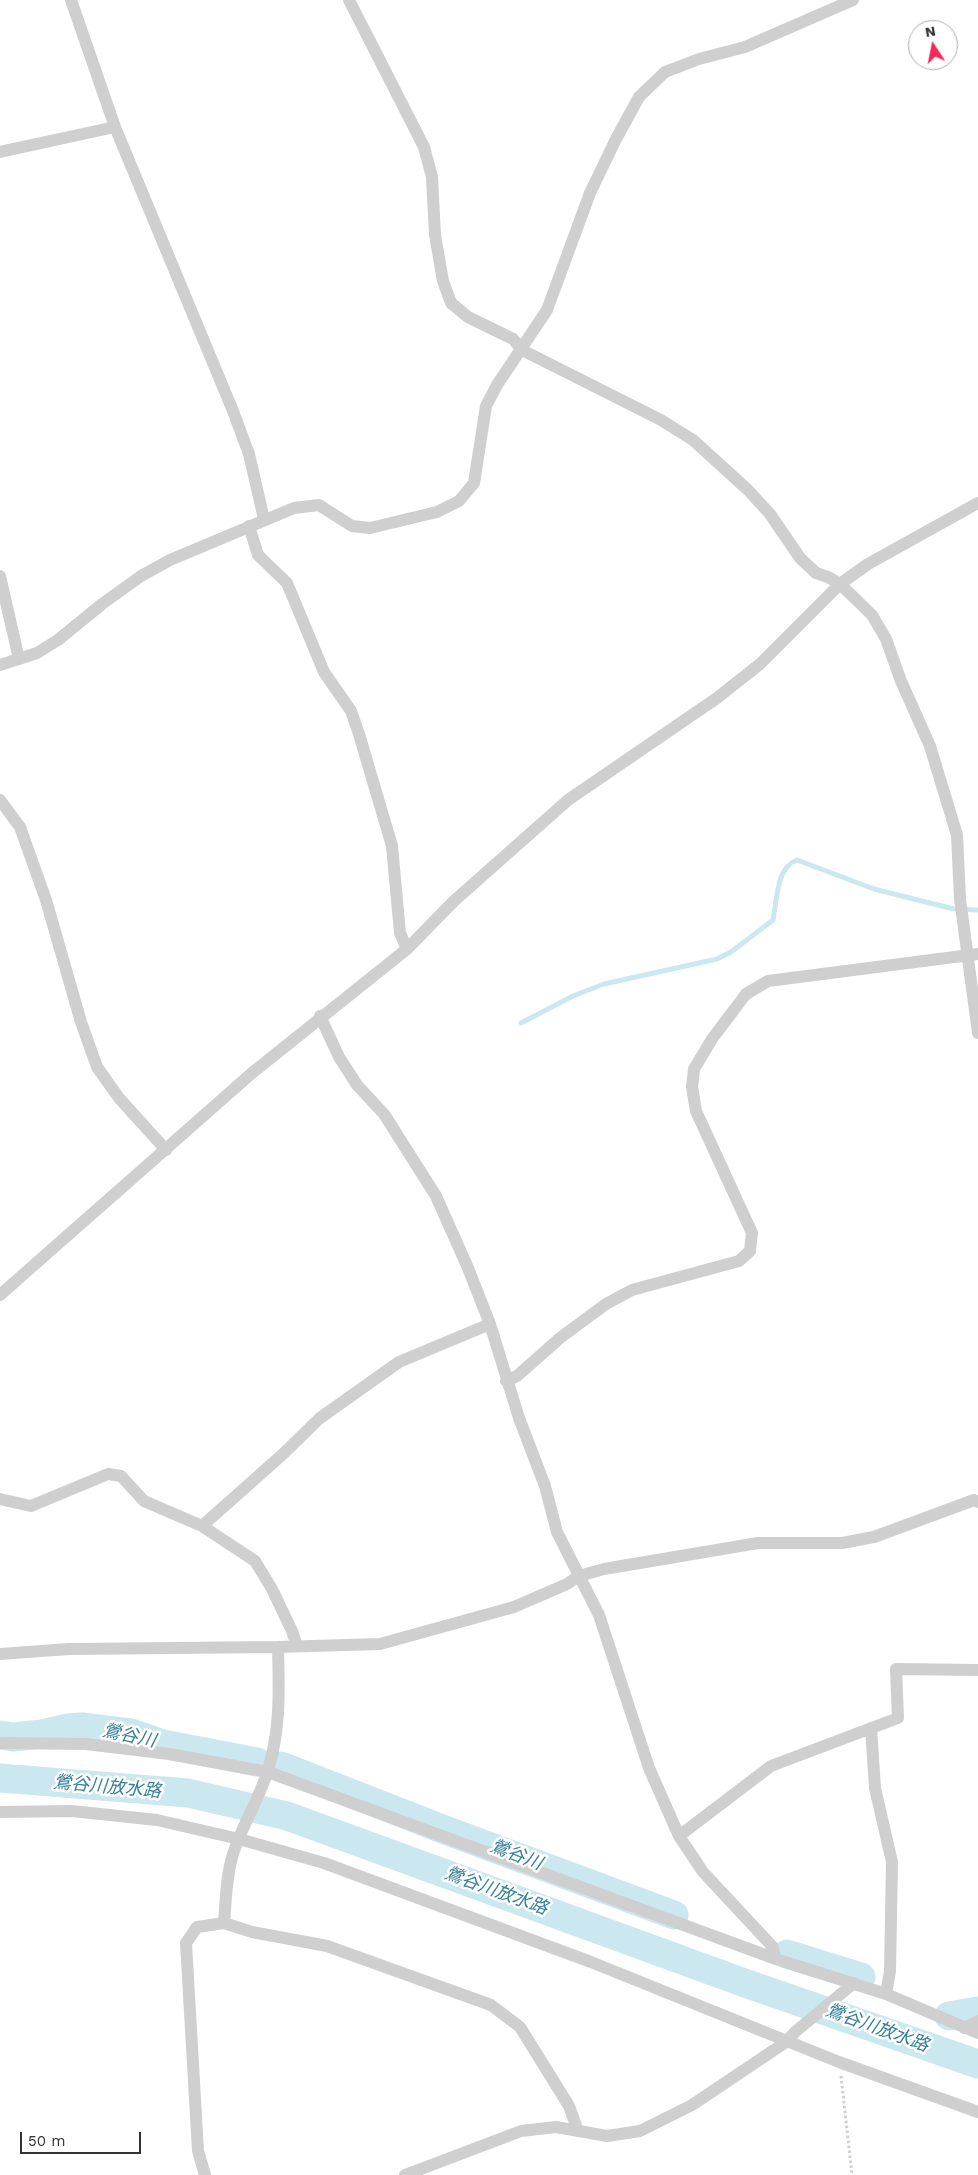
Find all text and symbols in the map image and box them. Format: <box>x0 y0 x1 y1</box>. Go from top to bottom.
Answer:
north arrow <box>908 20 958 70</box>
text: N <box>924 22 937 40</box>
water label: 鶯谷川 <box>100 1720 158 1752</box>
water label: 鶯谷川放水路 <box>52 1772 162 1802</box>
water label: 鶯谷川 <box>487 1835 545 1875</box>
water label: 鶯谷川放水路 <box>442 1862 550 1920</box>
water label: 鶯谷川放水路 <box>823 1999 931 2057</box>
scale bar <box>22 2122 144 2154</box>
text: 50 m <box>28 2132 65 2150</box>

